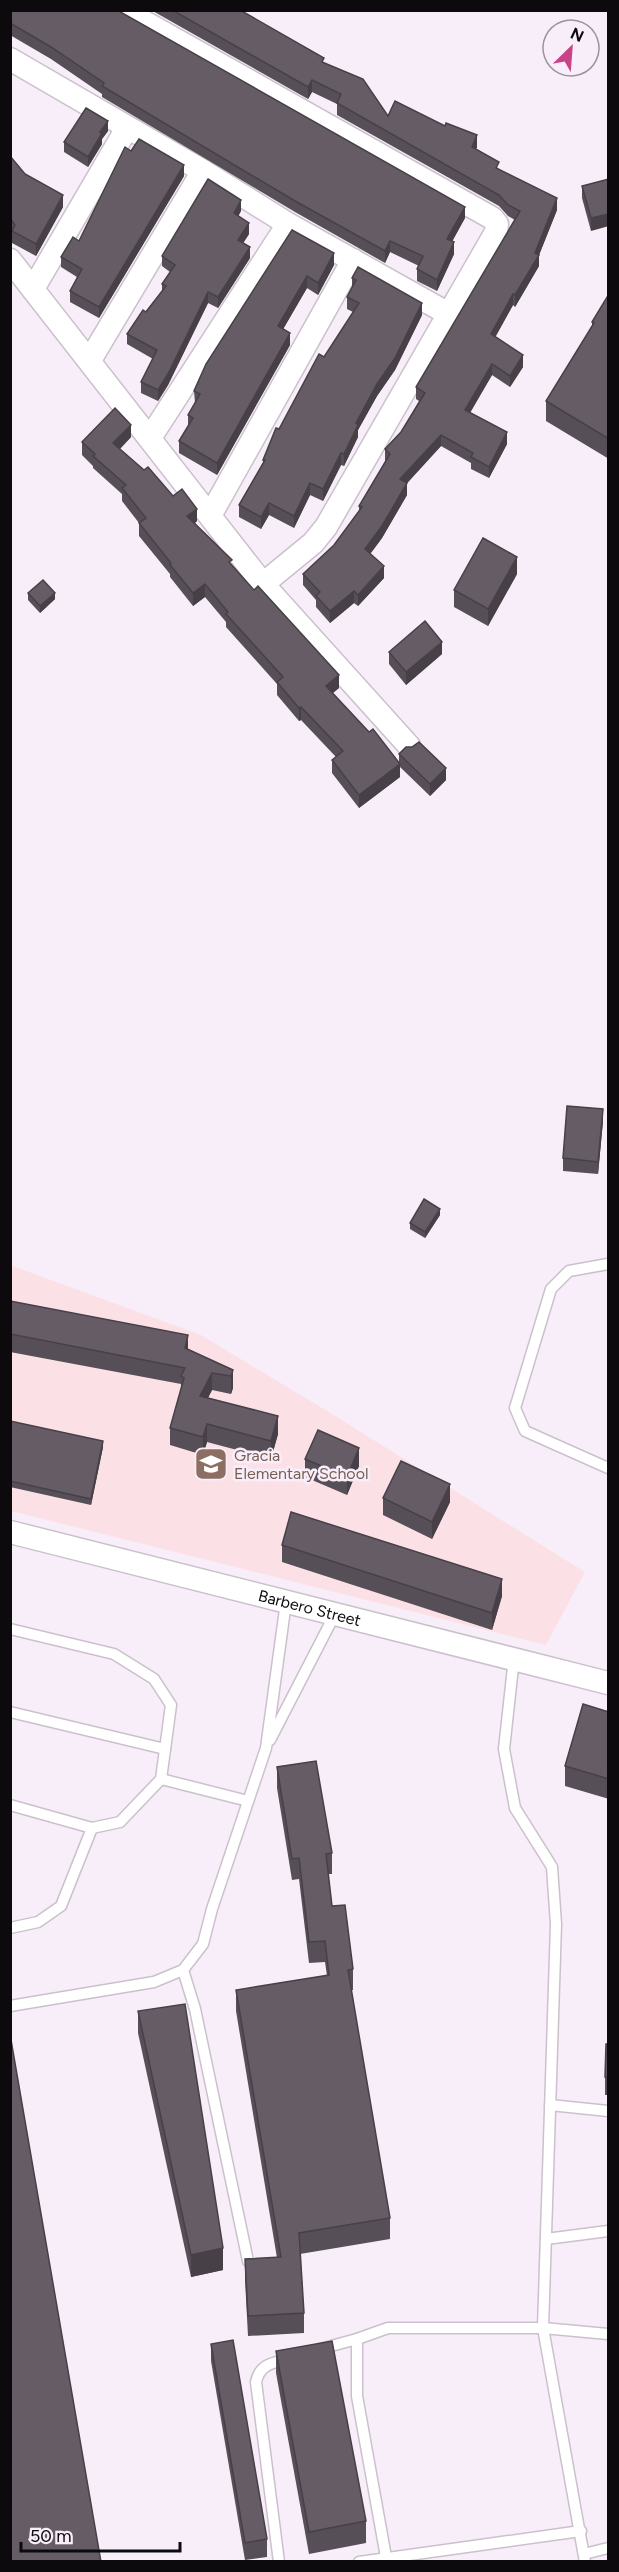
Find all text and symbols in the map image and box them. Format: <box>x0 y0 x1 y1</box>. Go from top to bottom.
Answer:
north arrow <box>541 18 601 78</box>
text: N <box>568 24 587 46</box>
school or university icon: Gracia Elementary School <box>193 1446 229 1482</box>
place label: Gracia Elementary School <box>234 1446 368 1483</box>
street label: Barbero Street <box>256 1586 363 1630</box>
scale bar <box>21 2515 180 2553</box>
text: 50 m <box>30 2525 72 2547</box>

